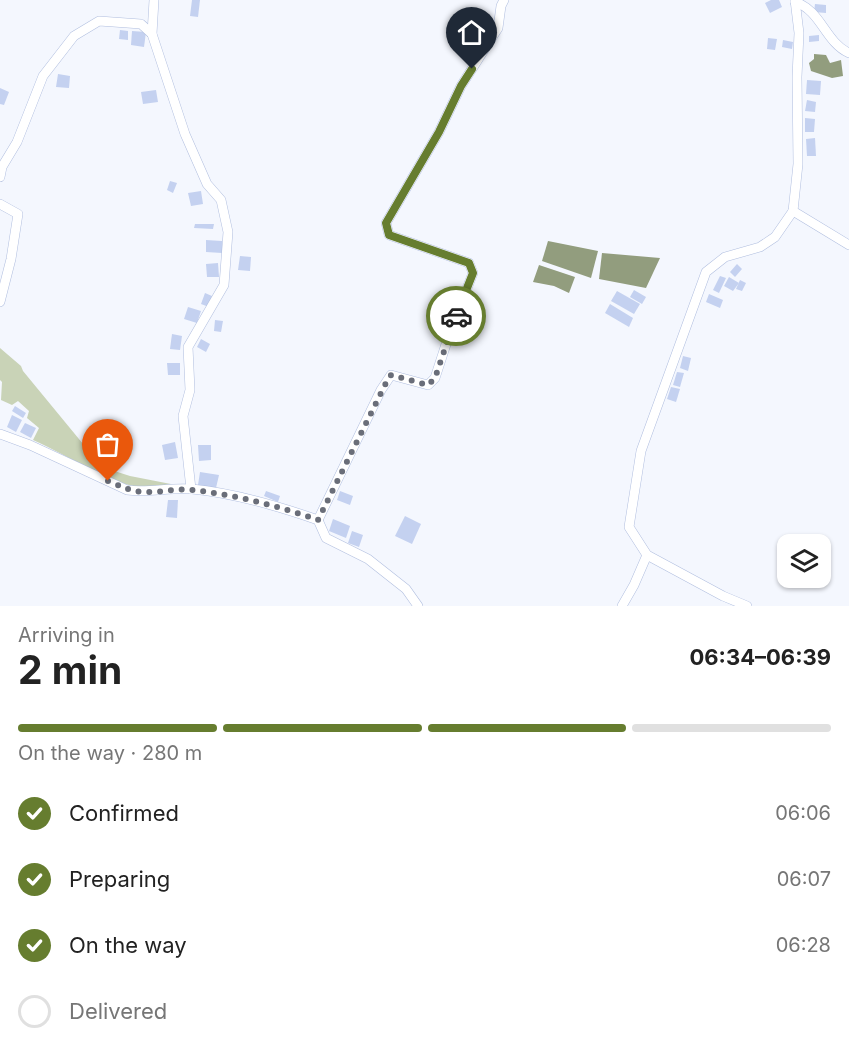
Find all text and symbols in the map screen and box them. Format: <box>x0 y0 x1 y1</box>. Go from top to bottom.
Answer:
pin <box>446 7 497 69</box>
icon: home <box>455 16 488 49</box>
courier <box>426 286 486 346</box>
icon: car <box>440 300 473 333</box>
pin <box>82 419 133 481</box>
icon: bag <box>91 428 124 461</box>
map controls <box>777 534 831 588</box>
button: layers <box>777 534 831 588</box>
text: Arriving in <box>18 623 115 647</box>
text: 06:34–06:39 <box>689 644 831 670</box>
text: 2 min <box>18 646 122 693</box>
text: On the way · 280 m <box>18 741 202 765</box>
icon: check <box>18 797 51 830</box>
text: Confirmed <box>69 800 179 826</box>
text: 06:06 <box>775 801 831 825</box>
icon: check <box>18 863 51 896</box>
text: Preparing <box>69 866 170 892</box>
text: 06:07 <box>777 867 831 891</box>
icon: check <box>18 929 51 962</box>
text: On the way <box>69 932 187 958</box>
text: 06:28 <box>776 933 831 957</box>
text: Delivered <box>69 998 167 1024</box>

